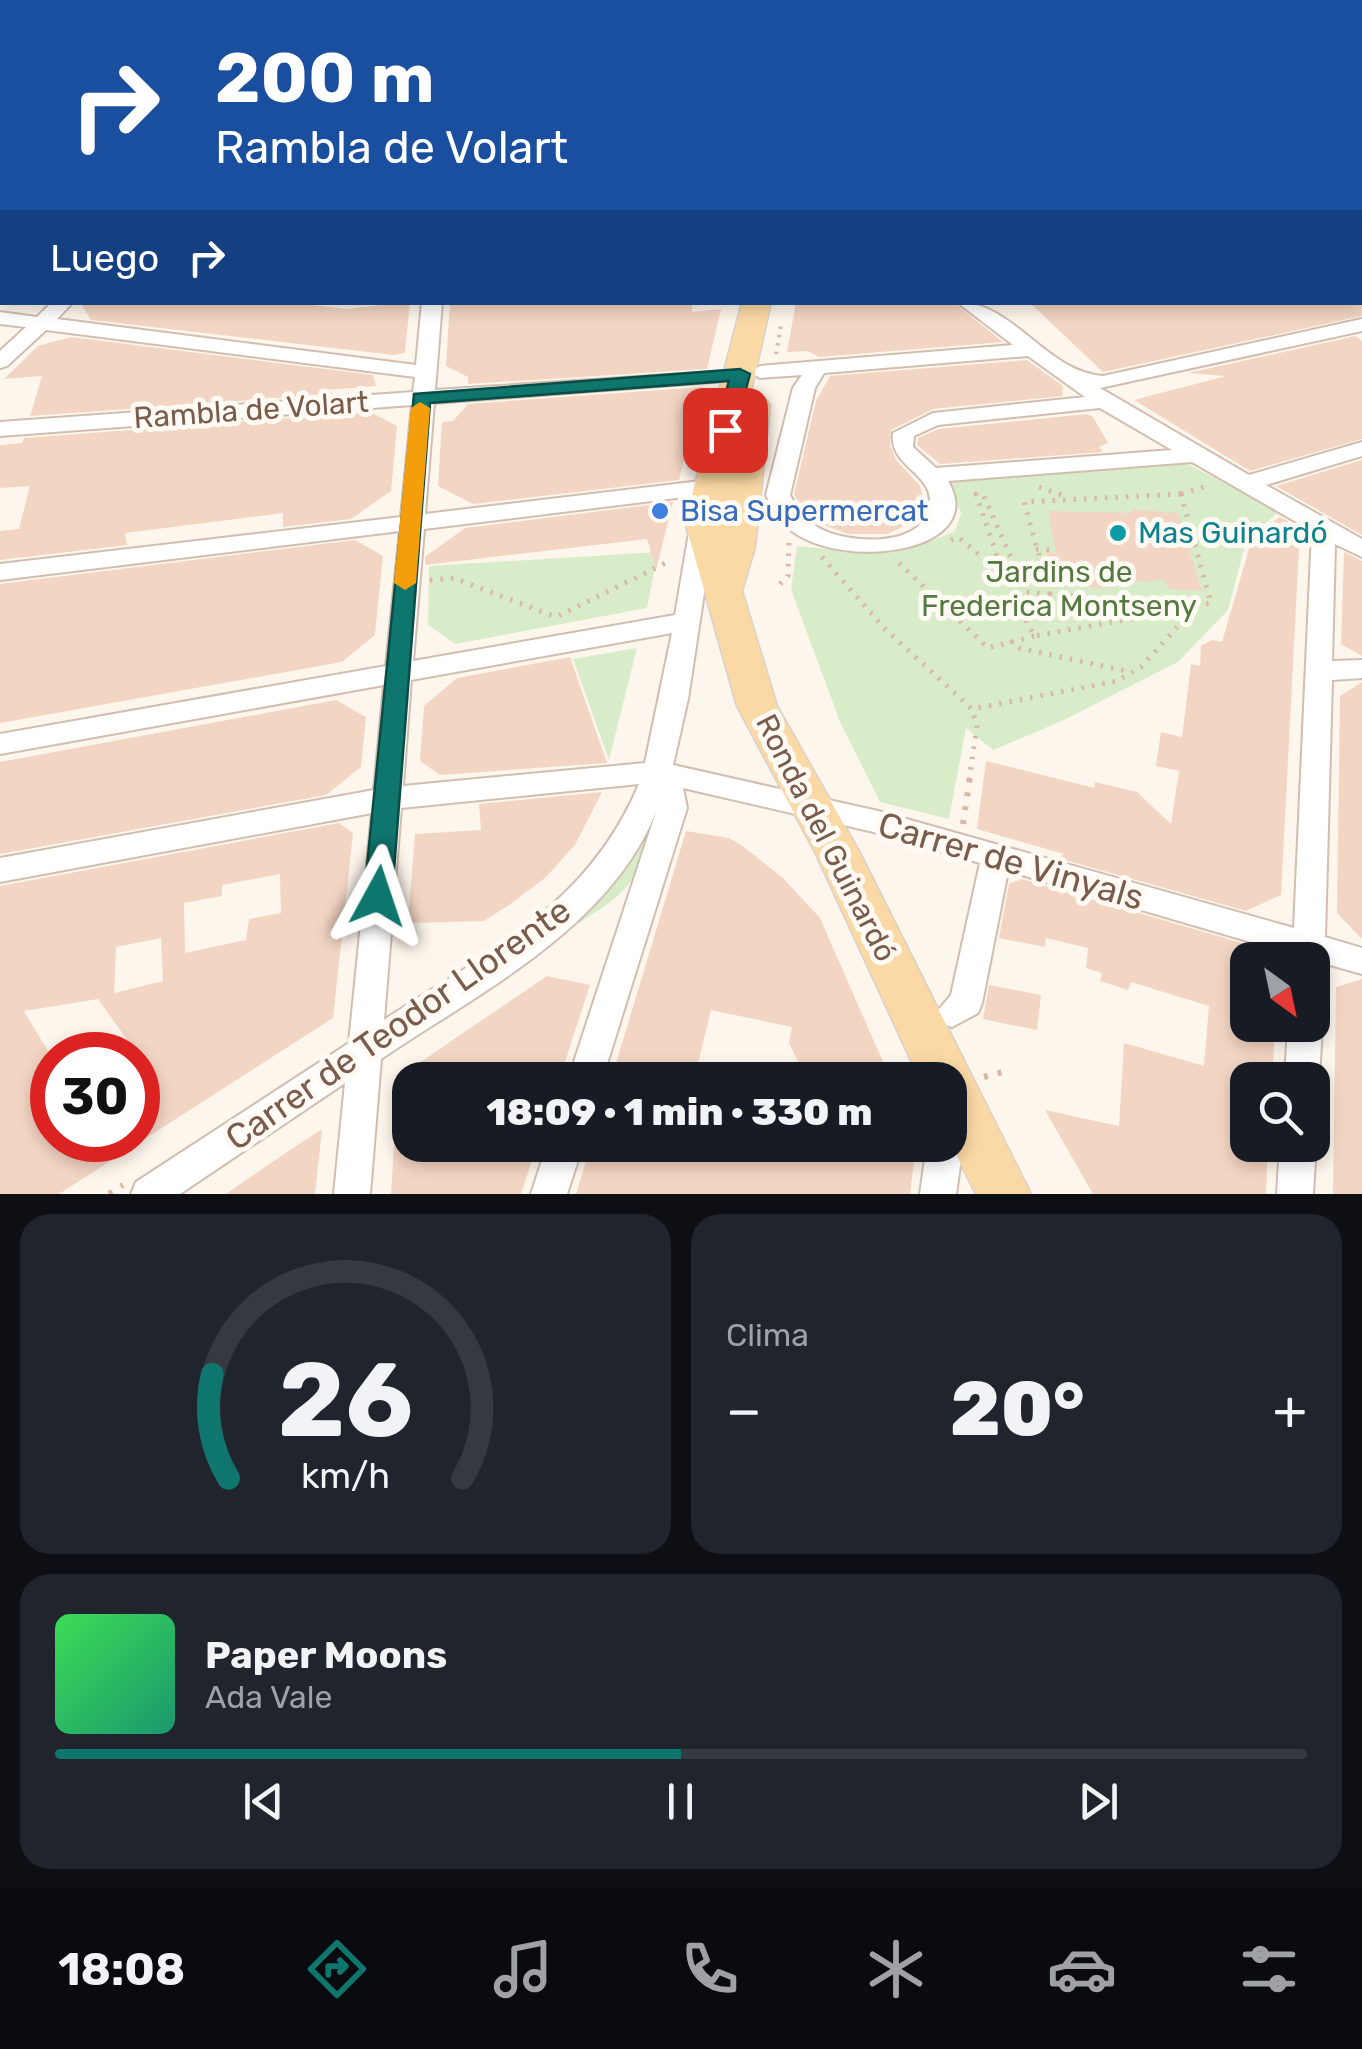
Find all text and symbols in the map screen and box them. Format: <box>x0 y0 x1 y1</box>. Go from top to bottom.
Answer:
text: 200 m <box>215 37 435 120</box>
icon: right <box>50 40 180 170</box>
text: Rambla de Volart <box>215 121 568 174</box>
icon: right <box>179 230 234 285</box>
text: Luego <box>50 235 159 281</box>
street label: Rambla de Volart <box>132 384 370 436</box>
pin <box>683 388 768 473</box>
icon: arrive <box>698 403 753 458</box>
place label: Bisa Supermercat <box>680 493 929 529</box>
marker: Bisa Supermercat <box>649 500 671 522</box>
place label: Mas Guinardó <box>1138 515 1328 551</box>
marker: Mas Guinardó <box>1107 522 1129 544</box>
park label: Jardins de Frederica Montseny <box>921 554 1197 624</box>
street label: Ronda del Guinardó <box>748 708 904 968</box>
street label: Carrer de Vinyals <box>874 803 1148 919</box>
position arrow <box>326 844 430 948</box>
street label: Carrer de Teodor Llorente <box>217 889 579 1159</box>
north arrow <box>1230 942 1330 1042</box>
map controls <box>1230 942 1330 1162</box>
speed limit sign: 30 <box>30 1032 160 1162</box>
button: search <box>1230 1062 1330 1162</box>
text: 18:09 · 1 min · 330 m <box>486 1089 873 1135</box>
text: Clima <box>726 1316 809 1354</box>
text: 26 <box>278 1339 413 1462</box>
text: 20° <box>950 1365 1085 1454</box>
text: − <box>726 1378 762 1443</box>
text: + <box>1273 1378 1307 1443</box>
text: km/h <box>301 1455 390 1497</box>
text: Paper Moons <box>205 1632 447 1678</box>
text: Ada Vale <box>205 1678 332 1716</box>
icon: previous <box>236 1774 291 1829</box>
icon: pause <box>653 1774 708 1829</box>
icon: next <box>1071 1774 1126 1829</box>
icon: directions <box>302 1934 372 2004</box>
icon: music <box>488 1934 558 2004</box>
icon: phone <box>675 1934 745 2004</box>
icon: climate <box>861 1934 931 2004</box>
icon: car <box>1047 1934 1117 2004</box>
icon: filters <box>1234 1934 1304 2004</box>
text: 18:08 <box>58 1943 185 1996</box>

